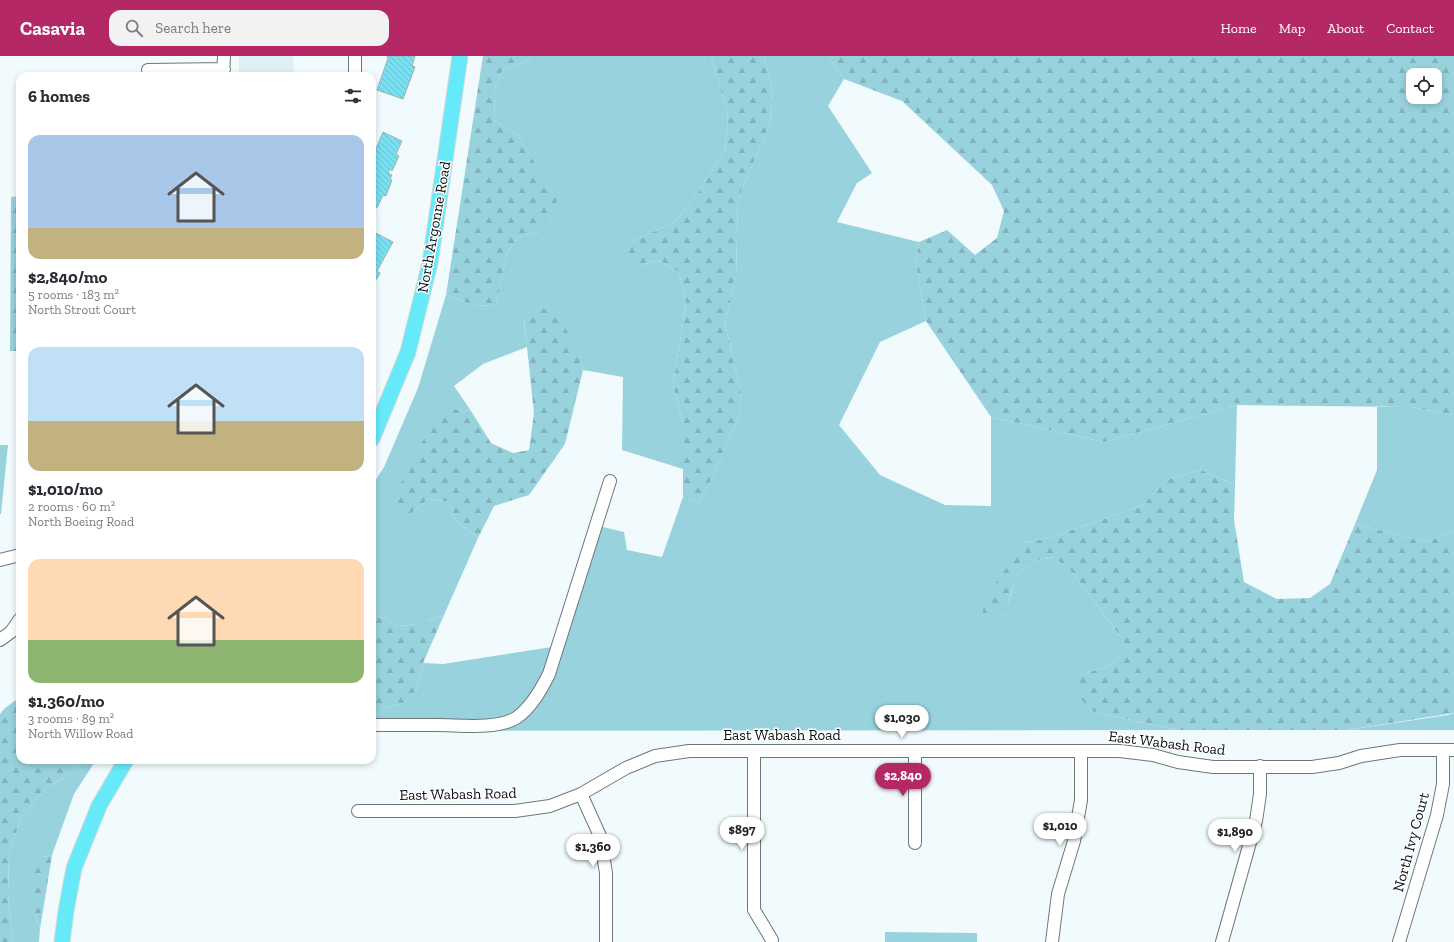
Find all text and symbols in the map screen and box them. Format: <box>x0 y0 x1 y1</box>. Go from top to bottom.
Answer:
search box <box>109 10 389 46</box>
text: Casavia <box>20 17 85 40</box>
icon: search <box>123 17 145 39</box>
text: Search here <box>155 19 231 37</box>
text: Home <box>1221 20 1257 37</box>
text: Map <box>1279 20 1305 37</box>
text: About <box>1327 20 1364 37</box>
text: Contact <box>1386 20 1434 37</box>
map controls <box>1406 68 1442 104</box>
button: locate <box>1406 68 1442 104</box>
icon: filters <box>342 85 364 107</box>
text: 6 homes <box>28 86 90 106</box>
street label: North Argonne Road <box>414 159 455 294</box>
icon: home <box>160 161 232 233</box>
text: $2,840/mo <box>28 267 107 287</box>
text: 5 rooms · 183 m² <box>28 287 119 302</box>
text: North Strout Court <box>28 302 136 317</box>
icon: home <box>160 373 232 445</box>
text: $1,010/mo <box>28 479 103 499</box>
text: 2 rooms · 60 m² <box>28 499 115 514</box>
text: North Boeing Road <box>28 514 134 529</box>
icon: home <box>160 585 232 657</box>
text: $1,360/mo <box>28 691 104 711</box>
pin: $1,030 <box>869 705 935 739</box>
text: $1,030 <box>884 710 920 725</box>
text: 3 rooms · 89 m² <box>28 711 114 726</box>
text: North Willow Road <box>28 726 134 741</box>
street label: East Wabash Road <box>723 726 841 744</box>
street label: East Wabash Road <box>1108 727 1227 759</box>
pin: $2,840 <box>870 763 936 797</box>
text: $2,840 <box>884 768 922 783</box>
street label: East Wabash Road <box>399 784 518 804</box>
street label: North Ivy Court <box>1389 790 1433 894</box>
pin: $1,010 <box>1027 813 1093 847</box>
pin: $897 <box>718 817 766 851</box>
text: $1,010 <box>1043 818 1077 833</box>
pin: $1,890 <box>1202 819 1268 853</box>
text: $897 <box>729 822 755 837</box>
text: $1,890 <box>1217 824 1253 839</box>
pin: $1,360 <box>560 834 626 868</box>
text: $1,360 <box>575 839 611 854</box>

